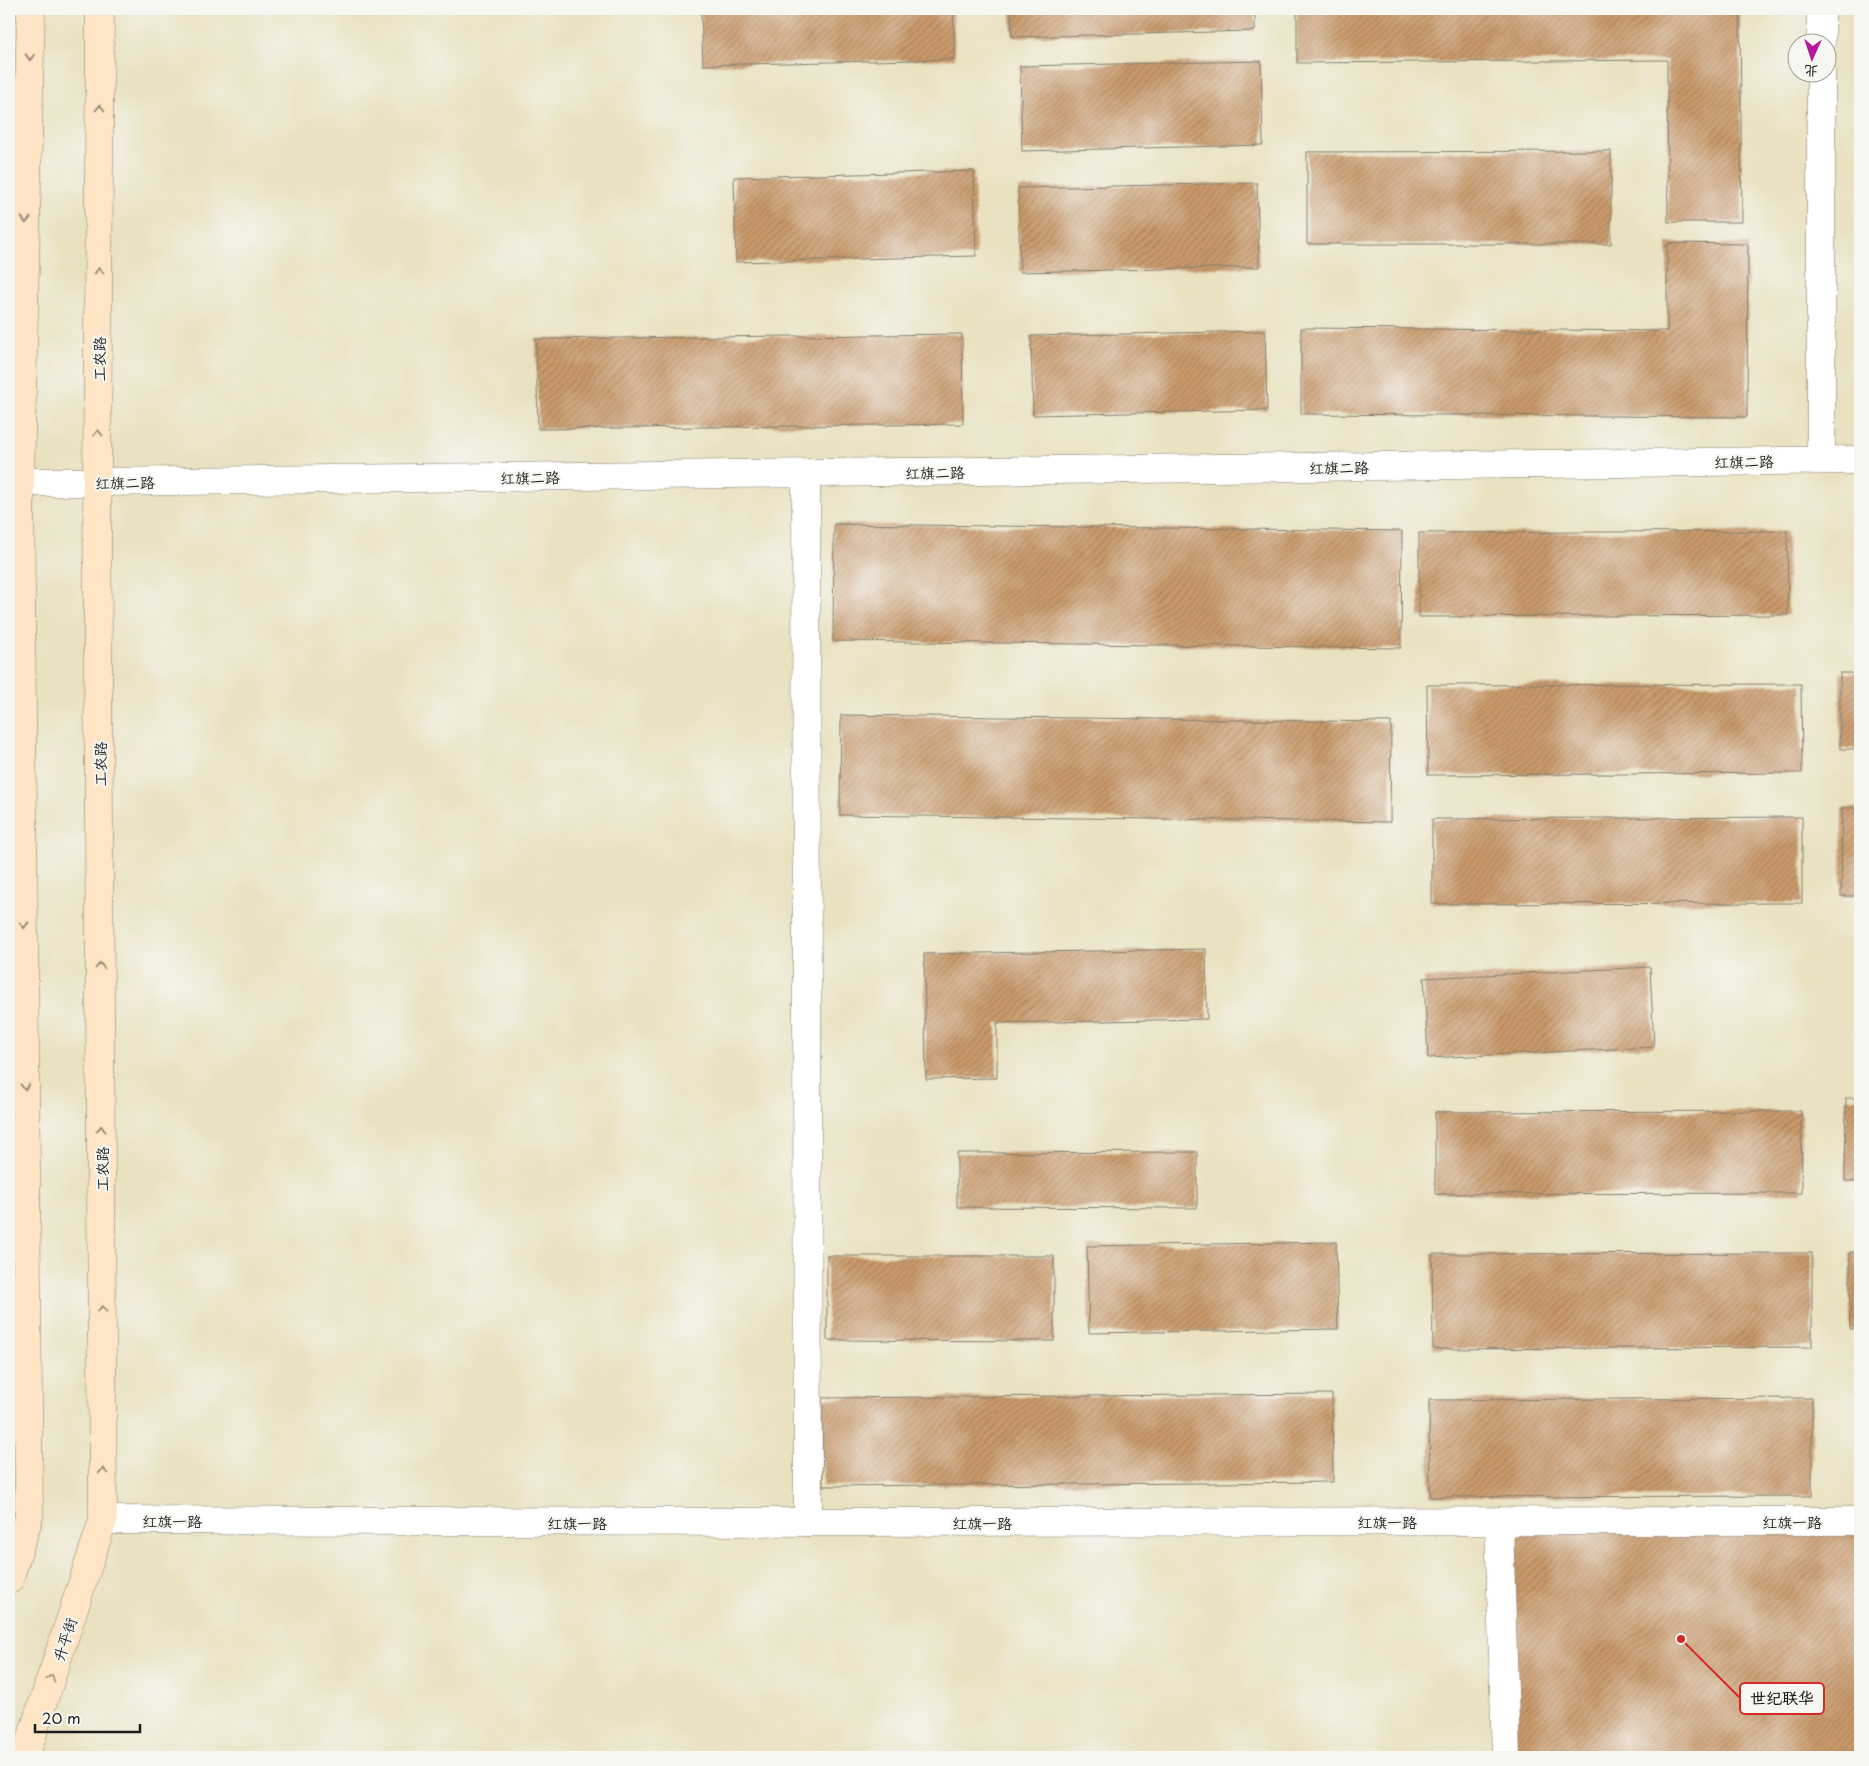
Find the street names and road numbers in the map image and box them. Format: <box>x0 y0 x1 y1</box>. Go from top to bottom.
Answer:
street label: 工农路 <box>87 336 110 382</box>
street label: 红旗二路 <box>1714 449 1774 473</box>
street label: 红旗二路 <box>1309 455 1369 479</box>
street label: 红旗二路 <box>905 460 965 484</box>
street label: 红旗二路 <box>500 465 560 489</box>
street label: 红旗二路 <box>95 470 155 494</box>
street label: 工农路 <box>88 741 111 787</box>
street label: 工农路 <box>90 1146 113 1192</box>
street label: 红旗一路 <box>142 1509 202 1532</box>
street label: 红旗一路 <box>1357 1510 1417 1533</box>
street label: 红旗一路 <box>1762 1510 1822 1533</box>
street label: 红旗一路 <box>547 1511 607 1534</box>
street label: 红旗一路 <box>952 1511 1012 1534</box>
street label: 升平街 <box>46 1614 82 1664</box>

